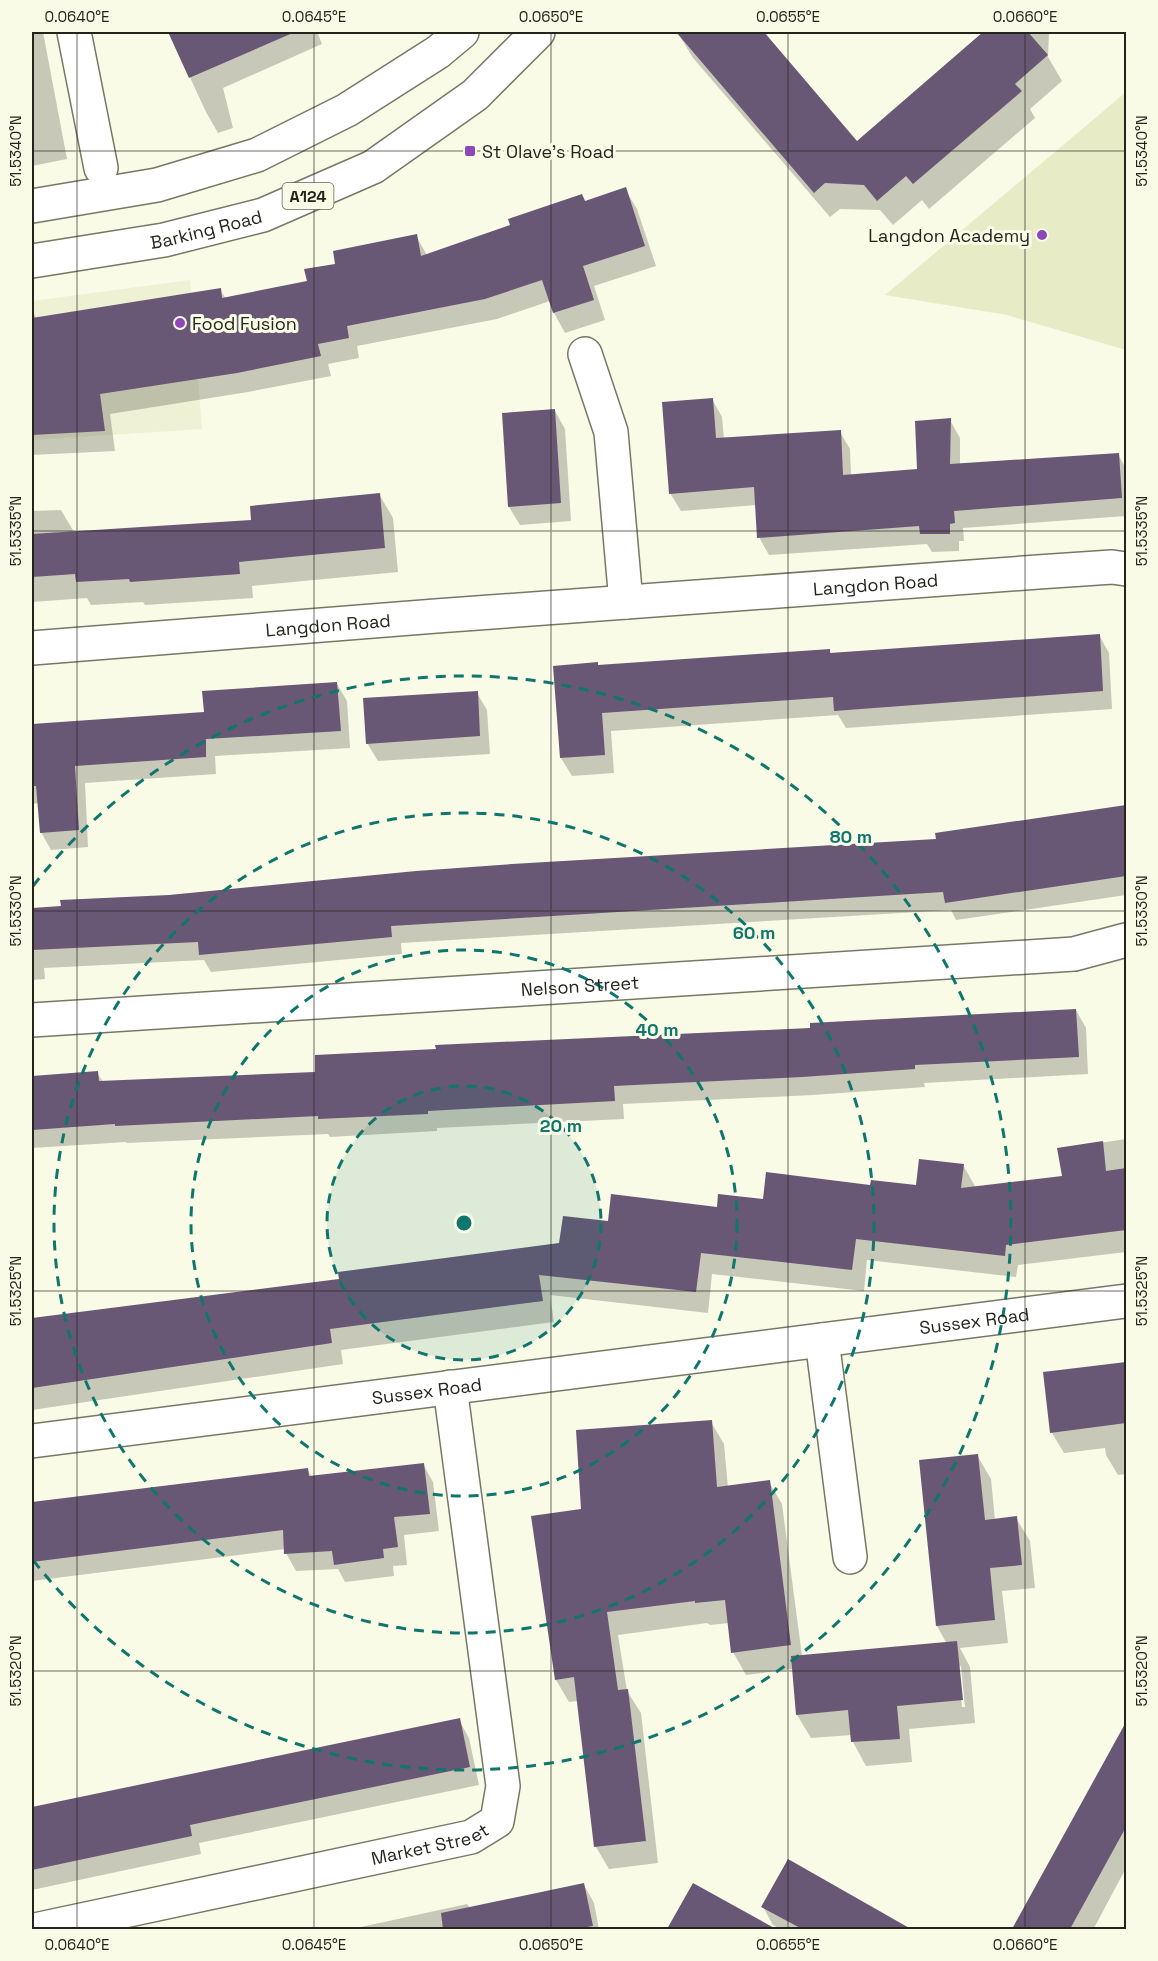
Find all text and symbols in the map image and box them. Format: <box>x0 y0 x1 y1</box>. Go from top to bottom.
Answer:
text: 0.0640°E <box>45 7 109 26</box>
text: 0.0645°E <box>282 7 346 26</box>
text: 0.0650°E <box>519 7 583 26</box>
text: 0.0655°E <box>756 7 820 26</box>
text: 0.0660°E <box>993 7 1057 26</box>
text: 51.5340°N <box>6 115 25 187</box>
text: 51.5340°N <box>1132 115 1151 187</box>
place label: St Olave's Road <box>482 140 614 163</box>
marker: St Olave's Road <box>463 144 477 158</box>
road number: A124 <box>282 183 334 209</box>
street label: Barking Road <box>148 204 264 254</box>
place label: Langdon Academy <box>868 224 1030 247</box>
marker: Langdon Academy <box>1035 228 1049 242</box>
place label: Food Fusion <box>192 312 297 335</box>
marker: Food Fusion <box>173 316 187 330</box>
text: 51.5335°N <box>6 496 25 566</box>
text: 51.5335°N <box>1132 496 1151 566</box>
street label: Langdon Road <box>812 568 939 600</box>
street label: Langdon Road <box>265 608 391 641</box>
text: 80 m <box>830 825 872 848</box>
text: 51.5330°N <box>6 875 25 947</box>
text: 51.5330°N <box>1132 875 1151 947</box>
text: 60 m <box>733 921 775 944</box>
street label: Nelson Street <box>520 970 640 1001</box>
text: 40 m <box>635 1018 679 1041</box>
text: 20 m <box>540 1114 582 1137</box>
centre of rings <box>454 1213 474 1233</box>
text: 51.5325°N <box>6 1256 25 1326</box>
text: 51.5325°N <box>1132 1256 1151 1326</box>
street label: Sussex Road <box>918 1302 1031 1339</box>
street label: Sussex Road <box>370 1372 483 1409</box>
text: 51.5320°N <box>6 1635 25 1707</box>
text: 51.5320°N <box>1132 1635 1151 1707</box>
street label: Market Street <box>369 1818 493 1870</box>
text: 0.0640°E <box>45 1935 109 1954</box>
text: 0.0645°E <box>282 1935 346 1954</box>
text: 0.0650°E <box>519 1935 583 1954</box>
text: 0.0655°E <box>756 1935 820 1954</box>
text: 0.0660°E <box>993 1935 1057 1954</box>

